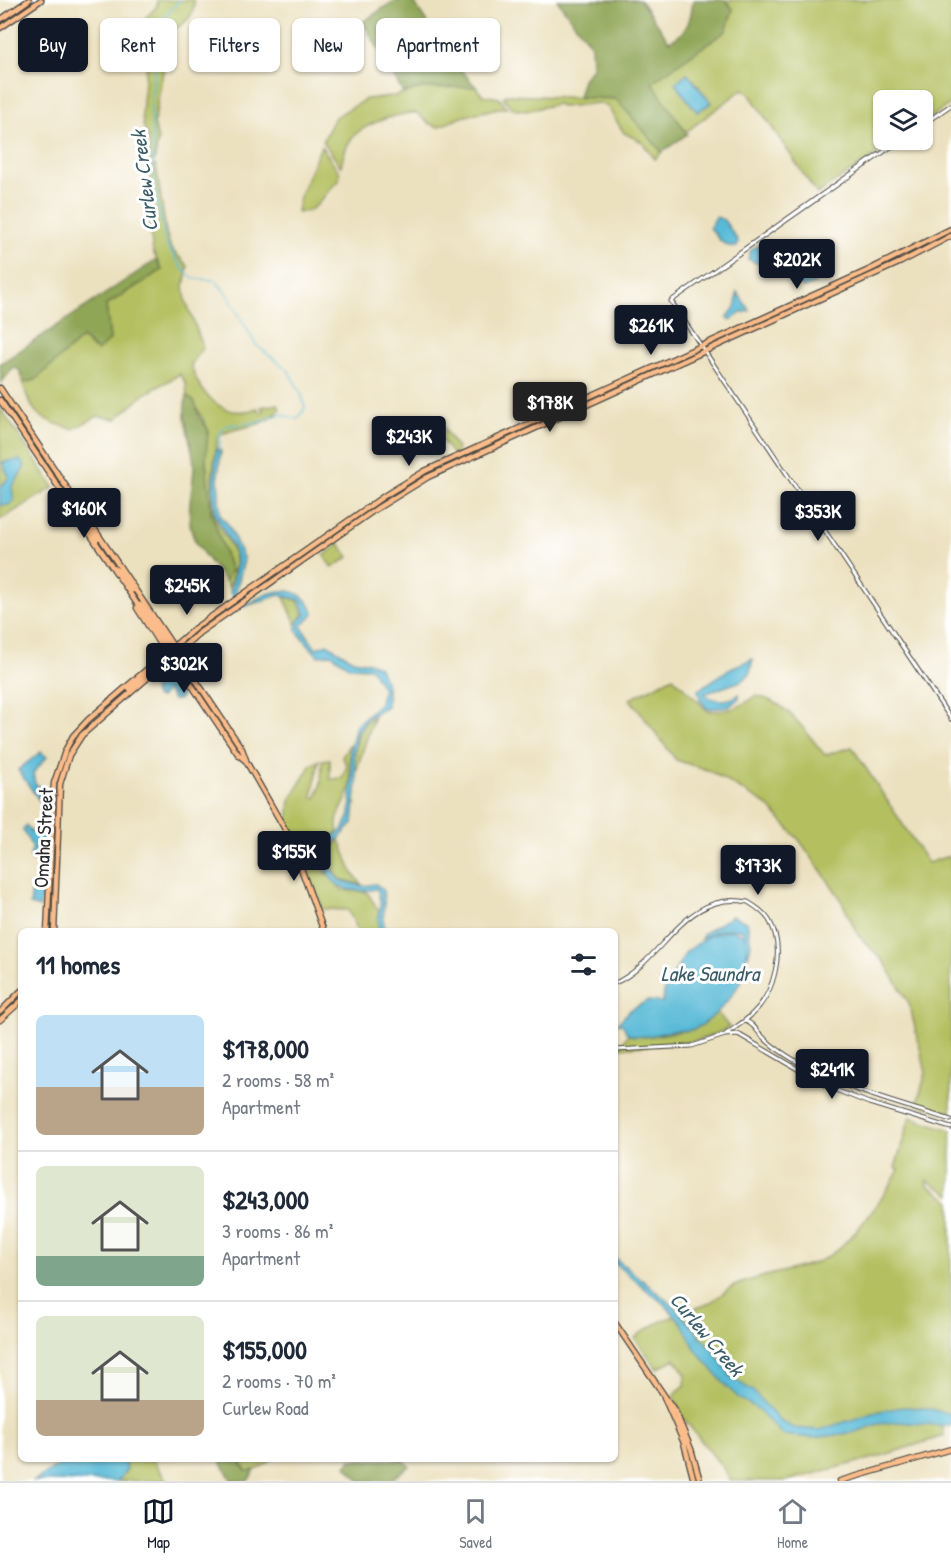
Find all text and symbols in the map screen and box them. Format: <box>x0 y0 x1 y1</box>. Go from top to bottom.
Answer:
chip: Buy <box>18 18 88 72</box>
chip: Rent <box>100 18 177 72</box>
chip: Filters <box>189 18 280 72</box>
chip: New <box>292 18 364 72</box>
chip: Apartment <box>376 18 500 72</box>
map controls <box>873 90 933 150</box>
button: layers <box>873 90 933 150</box>
water label: Curlew Creek <box>123 127 165 233</box>
pin: $202K <box>755 239 839 290</box>
text: $202K <box>773 245 821 272</box>
pin: $261K <box>609 305 693 356</box>
text: $261K <box>628 311 674 338</box>
pin: $178K <box>508 382 592 433</box>
text: $178K <box>527 388 573 415</box>
pin: $243K <box>367 416 451 467</box>
text: $243K <box>386 422 432 449</box>
pin: $160K <box>42 488 126 539</box>
pin: $353K <box>776 491 860 542</box>
text: $160K <box>62 494 106 521</box>
text: $353K <box>795 497 841 524</box>
pin: $245K <box>145 565 229 616</box>
text: $245K <box>164 571 210 598</box>
pin: $302K <box>142 643 226 694</box>
text: $302K <box>160 649 208 676</box>
street label: Omaha Street <box>27 786 59 889</box>
pin: $155K <box>252 831 336 882</box>
text: $155K <box>272 837 316 864</box>
pin: $173K <box>716 845 800 896</box>
text: $173K <box>735 851 781 878</box>
text: 11 homes <box>36 947 120 982</box>
icon: filters <box>567 948 600 981</box>
water label: Lake Saundra <box>661 959 762 988</box>
text: $178,000 <box>222 1031 309 1066</box>
icon: home <box>84 1039 156 1111</box>
pin: $241K <box>790 1049 874 1100</box>
text: $241K <box>810 1055 854 1082</box>
text: 2 rooms · 58 m² <box>222 1066 334 1093</box>
text: Apartment <box>222 1093 300 1120</box>
text: $243,000 <box>222 1182 309 1217</box>
icon: home <box>84 1190 156 1262</box>
text: 3 rooms · 86 m² <box>222 1217 333 1244</box>
text: Apartment <box>222 1244 300 1271</box>
water label: Curlew Creek <box>663 1286 752 1384</box>
text: $155,000 <box>222 1332 307 1367</box>
icon: home <box>84 1340 156 1412</box>
text: 2 rooms · 70 m² <box>222 1367 336 1394</box>
text: Curlew Road <box>222 1394 309 1421</box>
tab: Map <box>142 1495 175 1553</box>
tab: Saved <box>459 1495 492 1553</box>
tab: Home <box>776 1495 809 1553</box>

